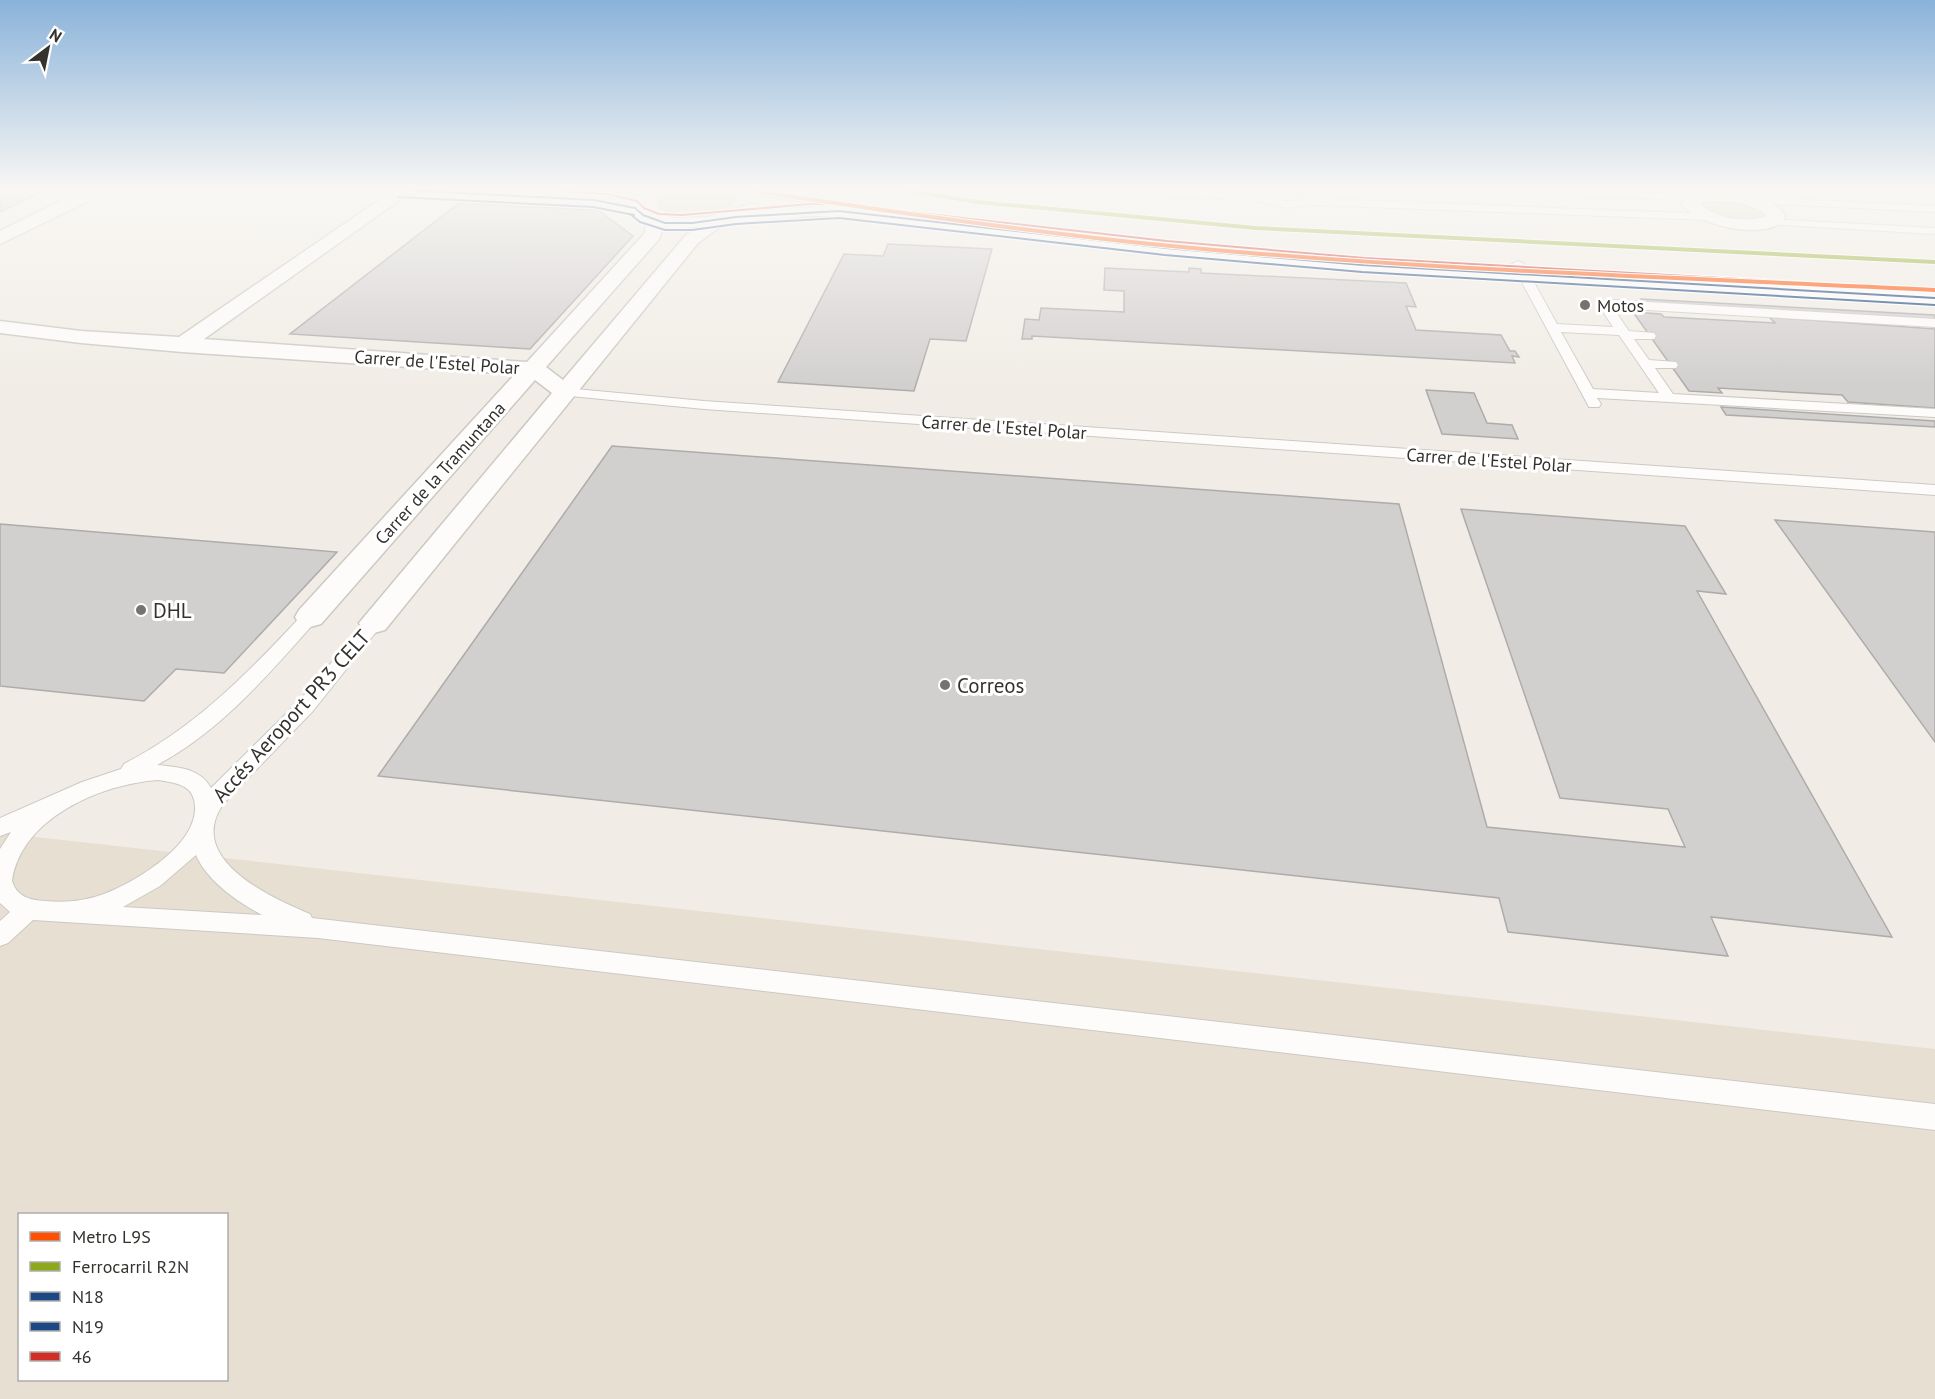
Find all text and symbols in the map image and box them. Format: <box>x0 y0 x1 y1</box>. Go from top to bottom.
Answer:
north arrow <box>18 18 78 78</box>
text: N <box>46 24 66 47</box>
place label: Motos <box>1597 294 1644 317</box>
marker: Motos <box>1578 298 1592 312</box>
street label: Carrer de l'Estel Polar <box>354 345 520 379</box>
street label: Carrer de la Tramuntana <box>370 397 510 549</box>
street label: Carrer de l'Estel Polar <box>921 410 1087 444</box>
street label: Carrer de l'Estel Polar <box>1406 443 1572 477</box>
place label: DHL <box>153 597 192 624</box>
marker: DHL <box>134 603 148 617</box>
street label: Accés Aeroport PR3 CELT <box>206 624 376 808</box>
place label: Correos <box>957 672 1024 699</box>
marker: Correos <box>938 678 952 692</box>
legend <box>18 1213 228 1381</box>
text: Metro L9S <box>72 1225 151 1248</box>
text: Ferrocarril R2N <box>72 1255 189 1278</box>
text: N18 <box>72 1285 104 1308</box>
text: N19 <box>72 1315 104 1338</box>
text: 46 <box>72 1345 92 1368</box>

